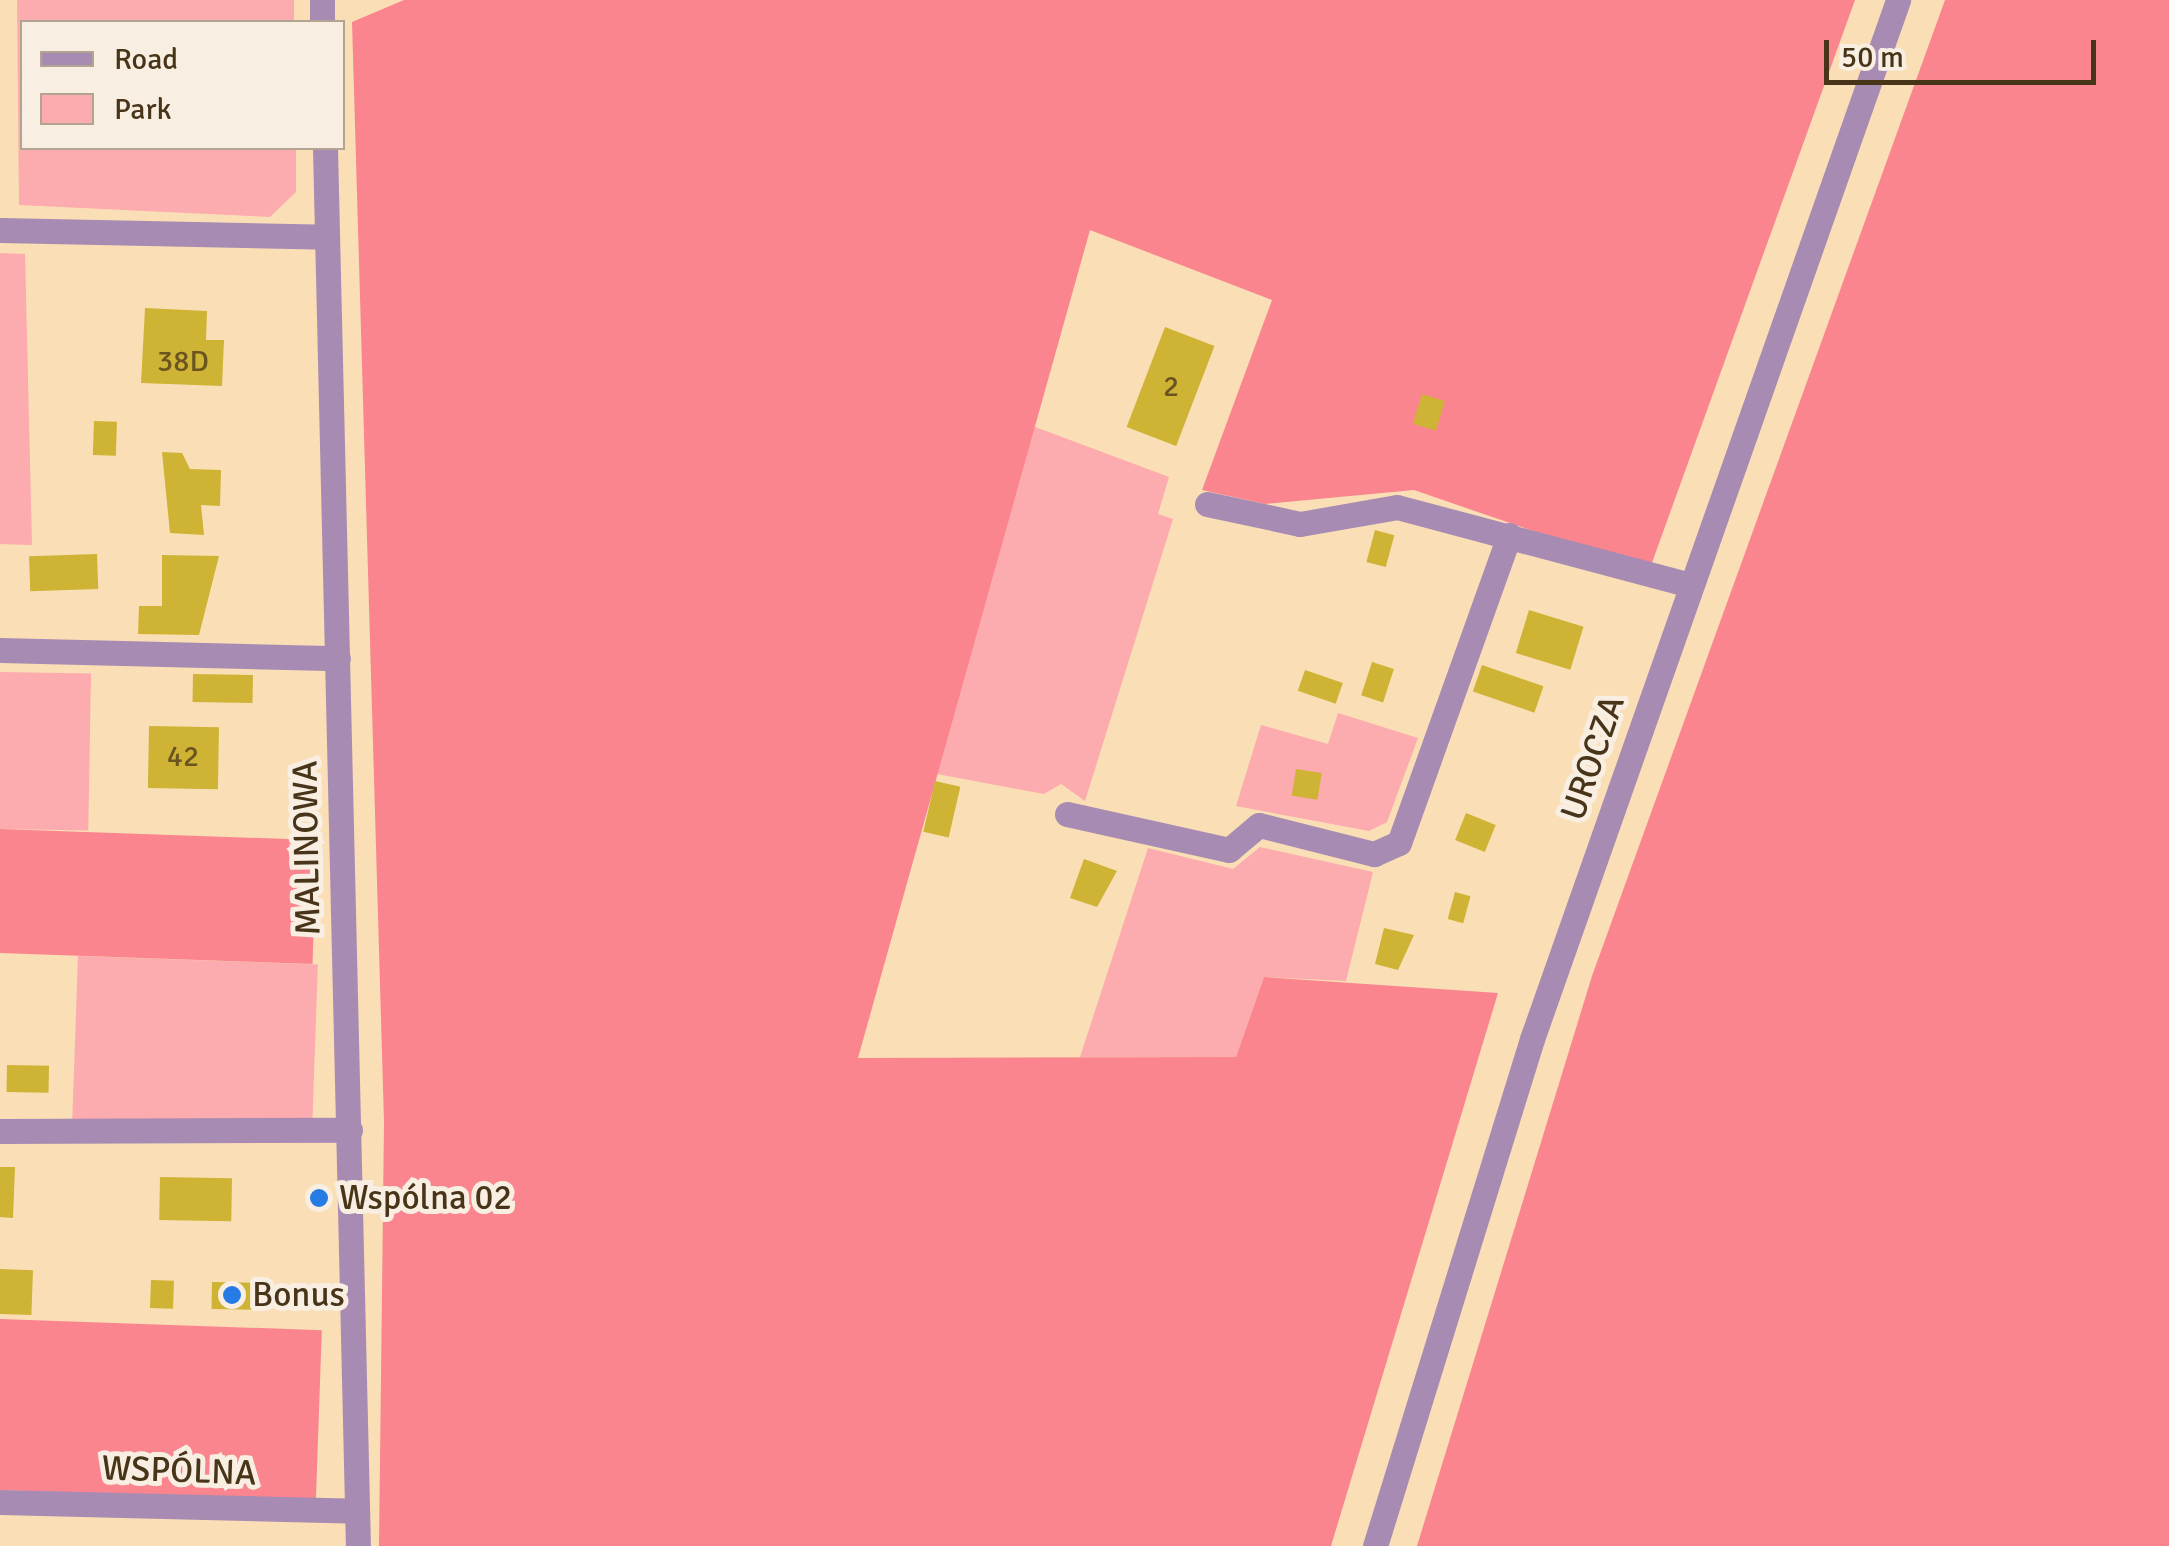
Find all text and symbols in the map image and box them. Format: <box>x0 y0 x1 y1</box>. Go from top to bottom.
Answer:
legend <box>20 20 345 150</box>
scale bar <box>1829 20 2102 82</box>
text: 50 m <box>1841 39 1904 76</box>
text: Road <box>114 41 178 78</box>
text: Park <box>114 91 172 128</box>
house number: 38D <box>157 344 209 380</box>
house number: 2 <box>1163 369 1179 405</box>
street label: UROCZA <box>1552 690 1634 826</box>
house number: 42 <box>167 739 199 775</box>
street label: MALINOWA <box>284 760 330 936</box>
place label: Wspólna 02 <box>339 1177 512 1219</box>
marker: Wspólna 02 <box>308 1187 330 1209</box>
place label: Bonus <box>252 1274 345 1316</box>
marker: Bonus <box>221 1284 243 1306</box>
street label: WSPÓLNA <box>101 1447 257 1495</box>

